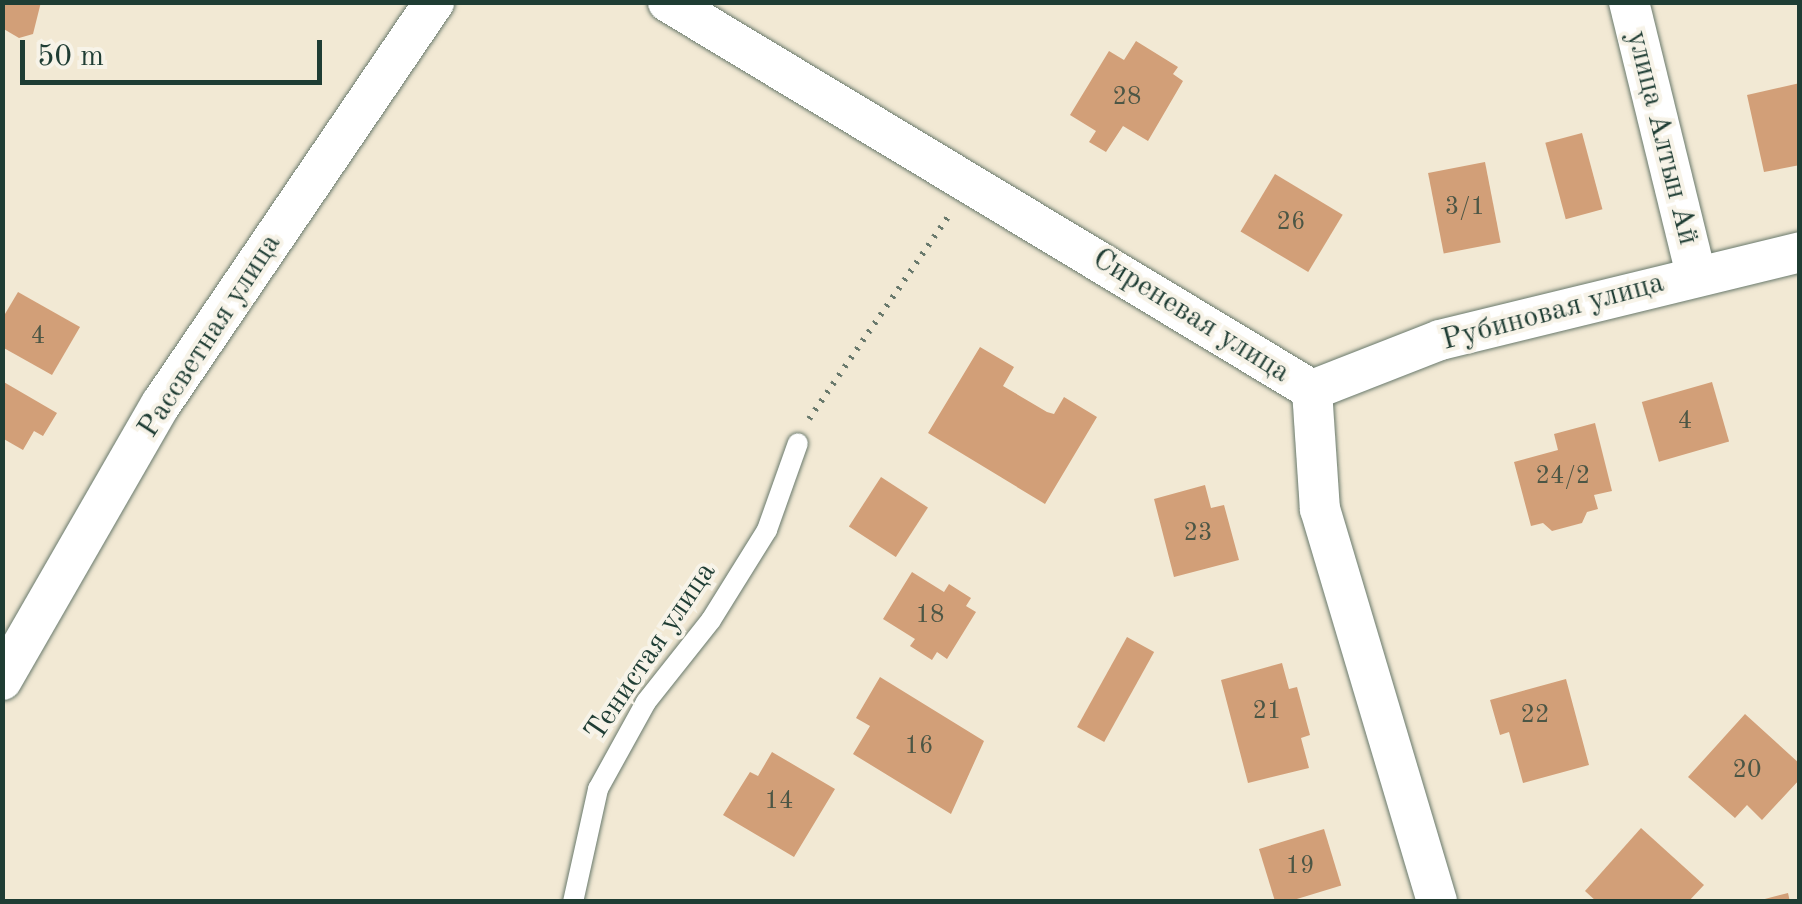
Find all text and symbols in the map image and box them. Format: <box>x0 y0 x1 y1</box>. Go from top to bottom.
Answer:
scale bar <box>25 20 328 82</box>
street label: улица Алтын Ай <box>1618 27 1706 249</box>
text: 50 m <box>37 42 104 72</box>
house number: 28 <box>1113 83 1141 113</box>
house number: 3/1 <box>1445 193 1485 223</box>
house number: 26 <box>1277 208 1305 238</box>
street label: Рассветная улица <box>131 227 289 445</box>
street label: Сиреневая улица <box>1086 241 1296 391</box>
street label: Рубиновая улица <box>1438 265 1668 359</box>
house number: 4 <box>31 322 45 352</box>
house number: 4 <box>1678 407 1692 437</box>
house number: 24/2 <box>1536 462 1590 492</box>
house number: 23 <box>1184 519 1212 549</box>
street label: Тенистая улица <box>578 555 724 749</box>
house number: 18 <box>916 601 944 631</box>
house number: 21 <box>1253 697 1281 727</box>
house number: 22 <box>1521 701 1549 731</box>
house number: 16 <box>905 732 933 762</box>
house number: 20 <box>1733 756 1761 786</box>
house number: 14 <box>765 787 793 817</box>
house number: 19 <box>1286 852 1314 882</box>

